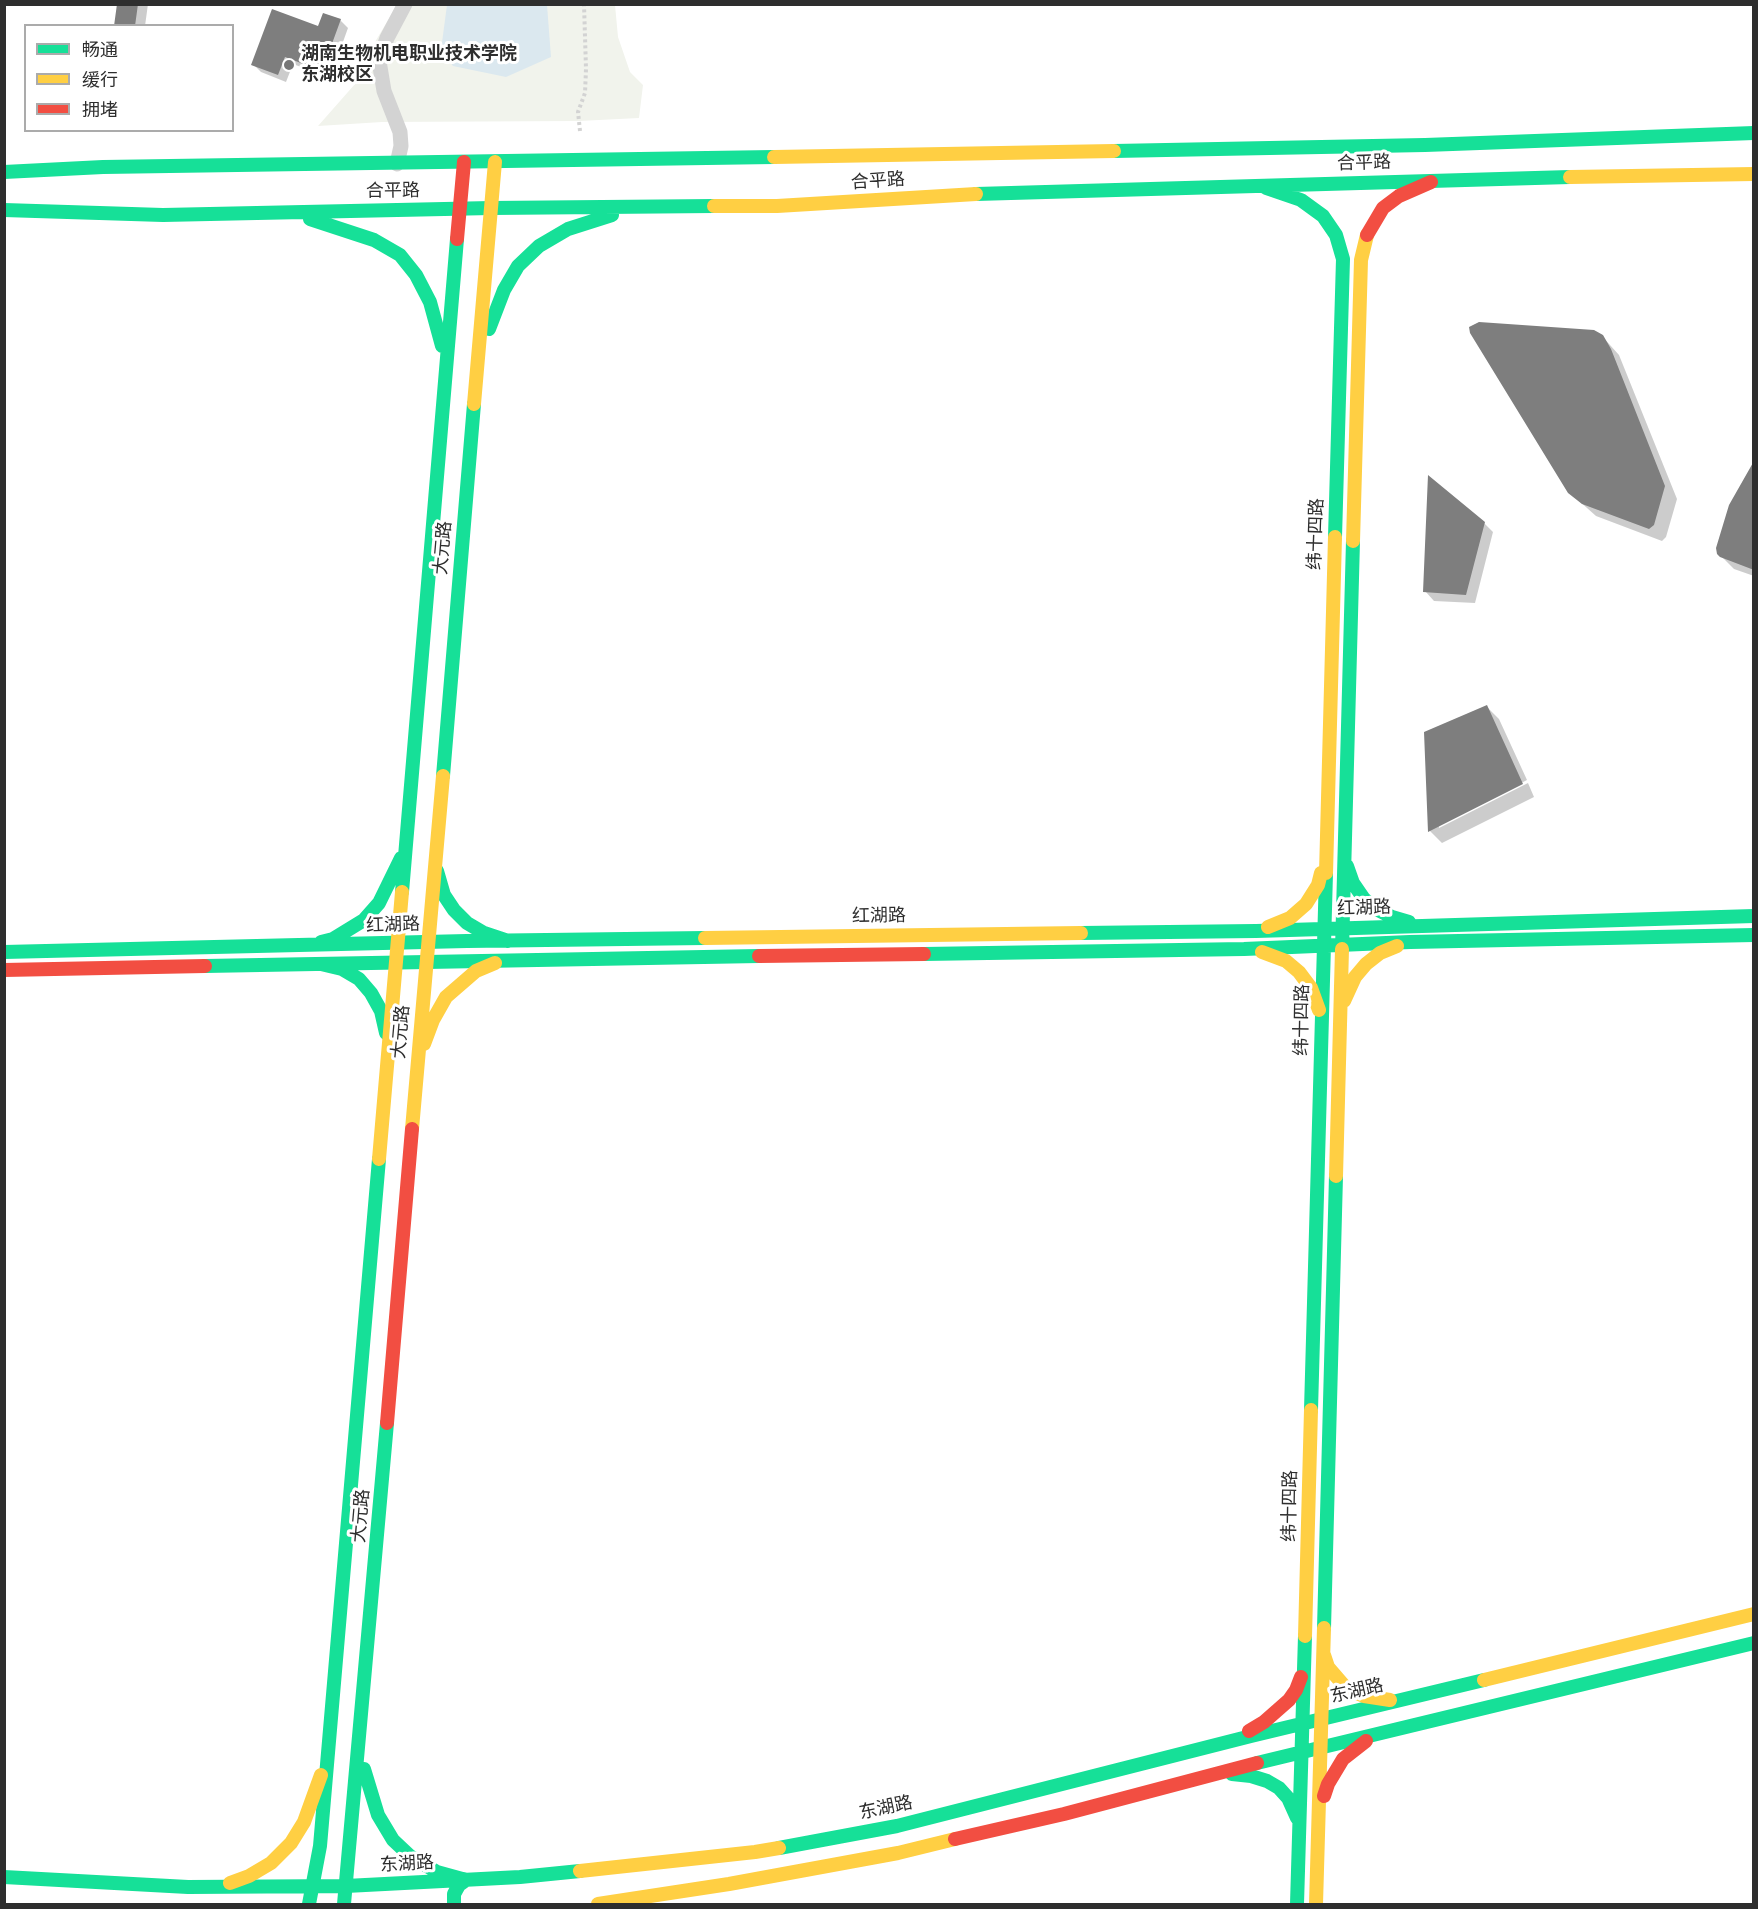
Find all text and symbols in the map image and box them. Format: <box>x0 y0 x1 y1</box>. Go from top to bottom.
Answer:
legend <box>24 24 234 132</box>
text: 畅通 <box>82 37 118 63</box>
place label: 湖南生物机电职业技术学院 东湖校区 <box>301 44 517 86</box>
marker: 湖南生物机电职业技术学院 东湖校区 <box>282 58 296 72</box>
text: 缓行 <box>82 67 118 93</box>
text: 拥堵 <box>82 97 118 123</box>
street label: 合平路 <box>1337 152 1391 176</box>
street label: 合平路 <box>850 169 906 195</box>
street label: 合平路 <box>366 181 420 203</box>
street label: 纬十四路 <box>1305 498 1329 570</box>
street label: 大元路 <box>431 520 457 576</box>
street label: 红湖路 <box>1337 897 1391 921</box>
street label: 红湖路 <box>852 906 906 928</box>
street label: 红湖路 <box>366 914 420 938</box>
street label: 纬十四路 <box>1292 984 1314 1056</box>
street label: 大元路 <box>389 1004 415 1060</box>
street label: 纬十四路 <box>1280 1470 1302 1542</box>
street label: 大元路 <box>349 1488 375 1544</box>
street label: 东湖路 <box>1328 1675 1386 1709</box>
street label: 东湖路 <box>857 1793 915 1825</box>
street label: 东湖路 <box>379 1853 435 1877</box>

